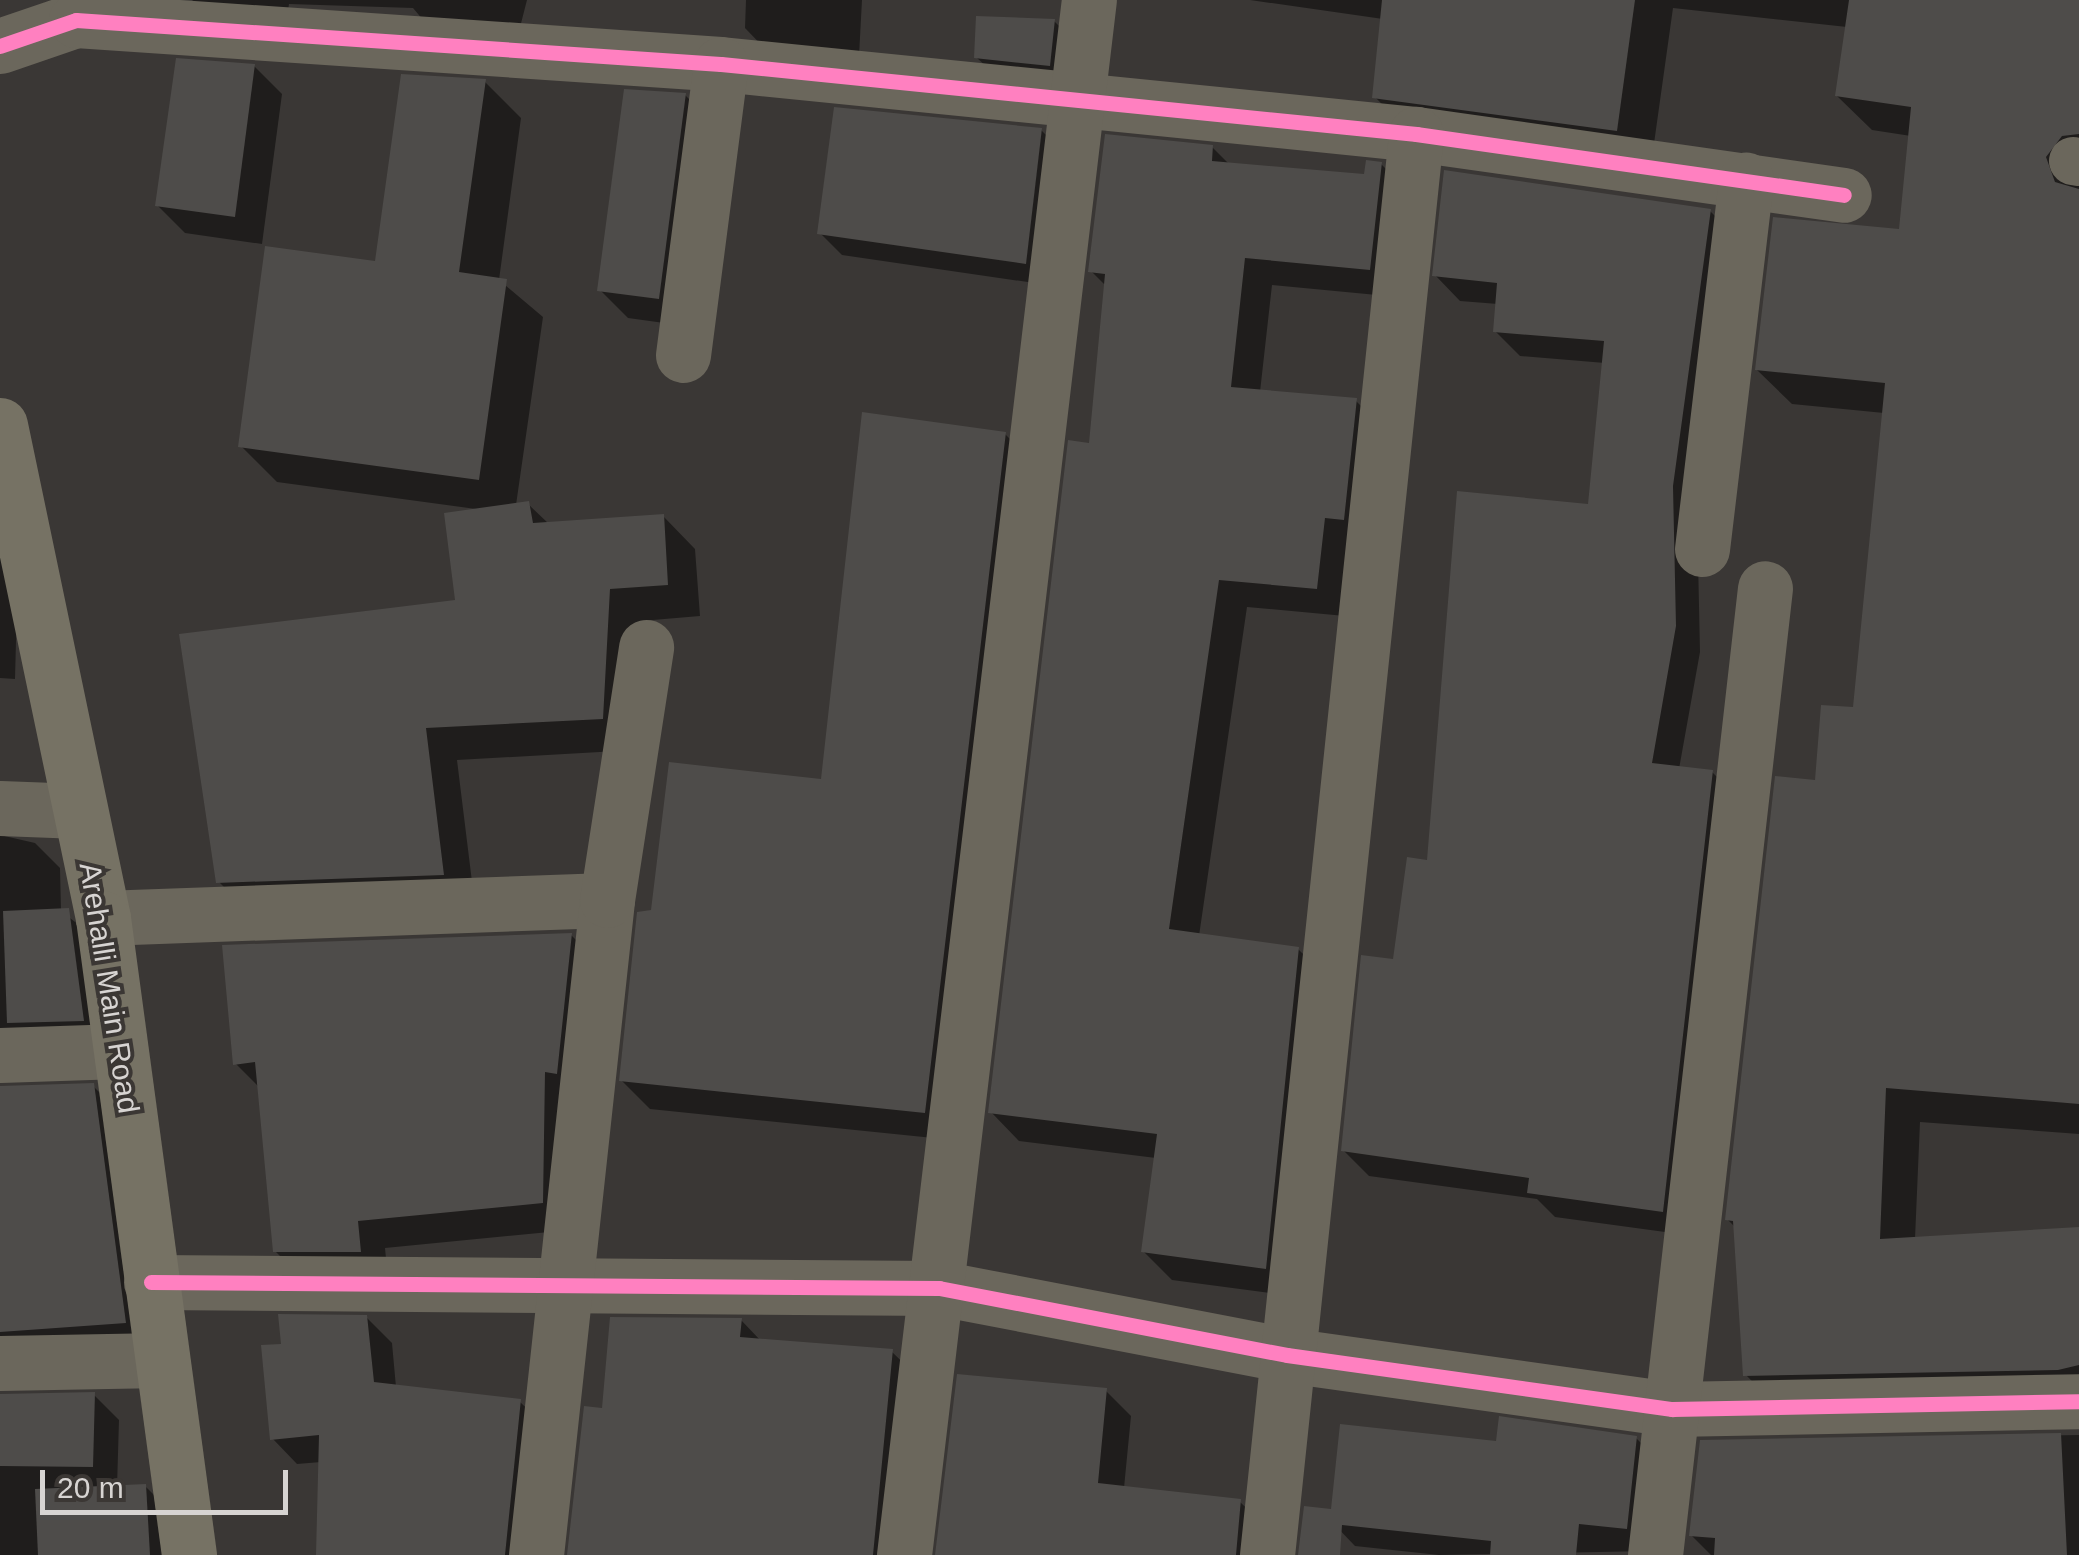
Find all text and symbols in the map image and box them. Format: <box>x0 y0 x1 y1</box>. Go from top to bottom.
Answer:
street label: Arehalli Main Road <box>71 860 147 1116</box>
scale bar <box>45 1450 292 1512</box>
text: 20 m <box>57 1471 124 1504</box>

